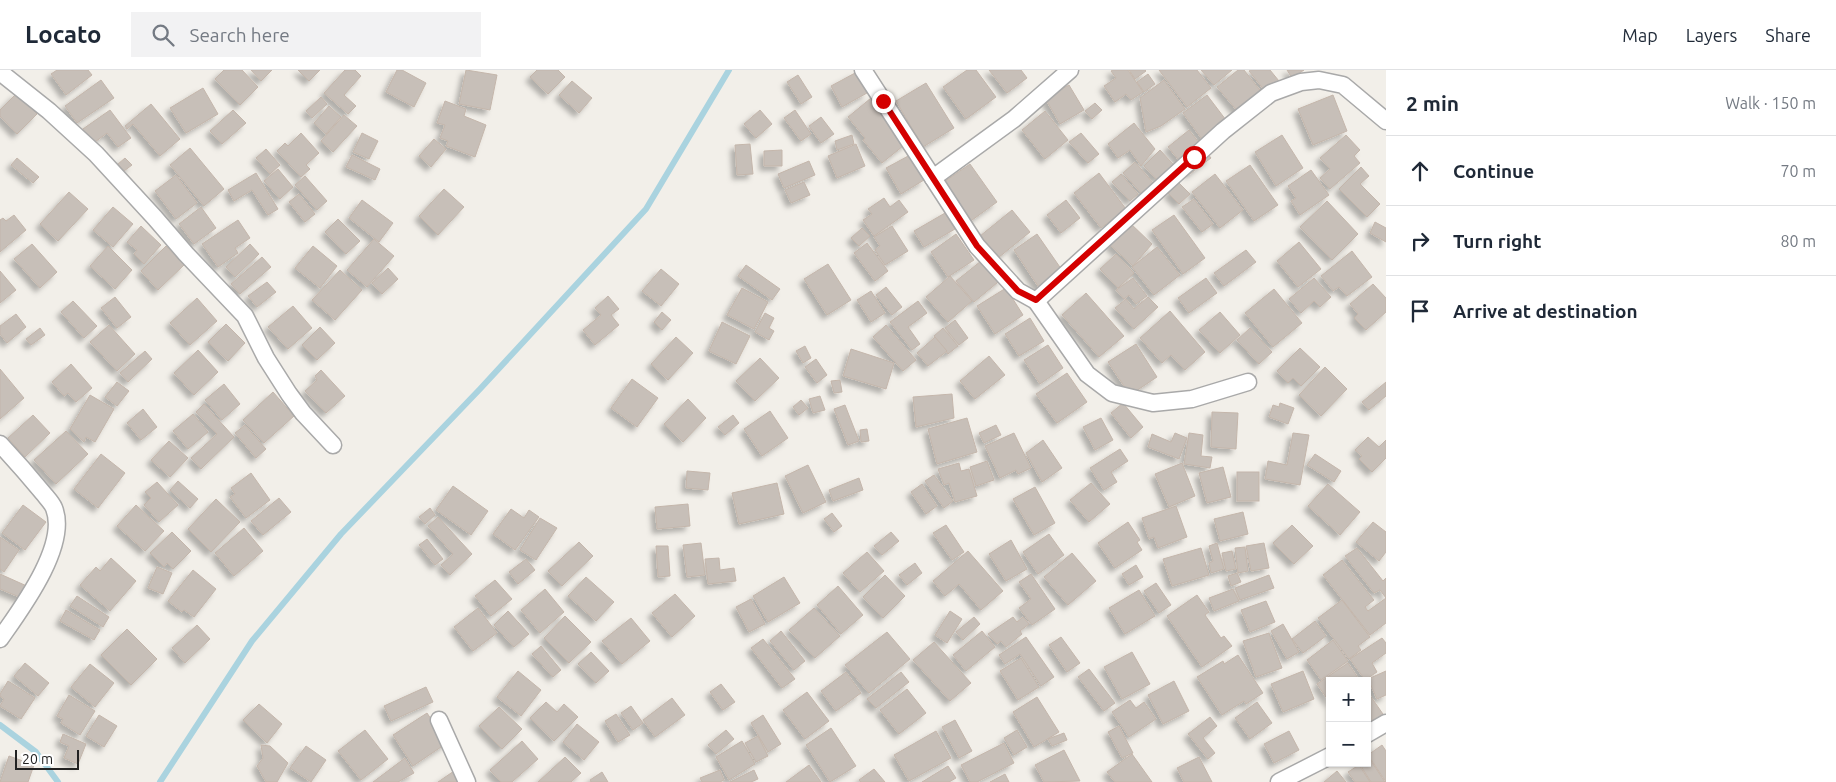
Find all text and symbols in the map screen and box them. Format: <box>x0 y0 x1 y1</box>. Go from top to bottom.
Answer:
search box <box>131 12 481 57</box>
text: Locato <box>25 21 101 48</box>
icon: search <box>149 21 177 49</box>
text: Search here <box>189 24 290 46</box>
text: Map <box>1622 25 1658 45</box>
text: Layers <box>1686 25 1737 45</box>
text: Share <box>1765 25 1811 45</box>
route end <box>872 90 895 113</box>
text: 2 min <box>1406 91 1459 115</box>
text: Walk · 150 m <box>1725 94 1816 112</box>
route start <box>1183 146 1206 169</box>
icon: ahead <box>1406 157 1434 185</box>
text: Continue <box>1453 160 1534 182</box>
text: 70 m <box>1780 162 1816 180</box>
icon: right <box>1406 227 1434 255</box>
text: Turn right <box>1453 230 1541 252</box>
text: 80 m <box>1780 232 1816 250</box>
icon: arrive <box>1406 297 1434 325</box>
text: Arrive at destination <box>1453 300 1638 322</box>
map controls <box>1326 677 1371 767</box>
button: + <box>1326 677 1371 722</box>
button: − <box>1326 722 1371 767</box>
scale bar <box>15 747 79 770</box>
text: 20 m <box>22 751 53 767</box>

